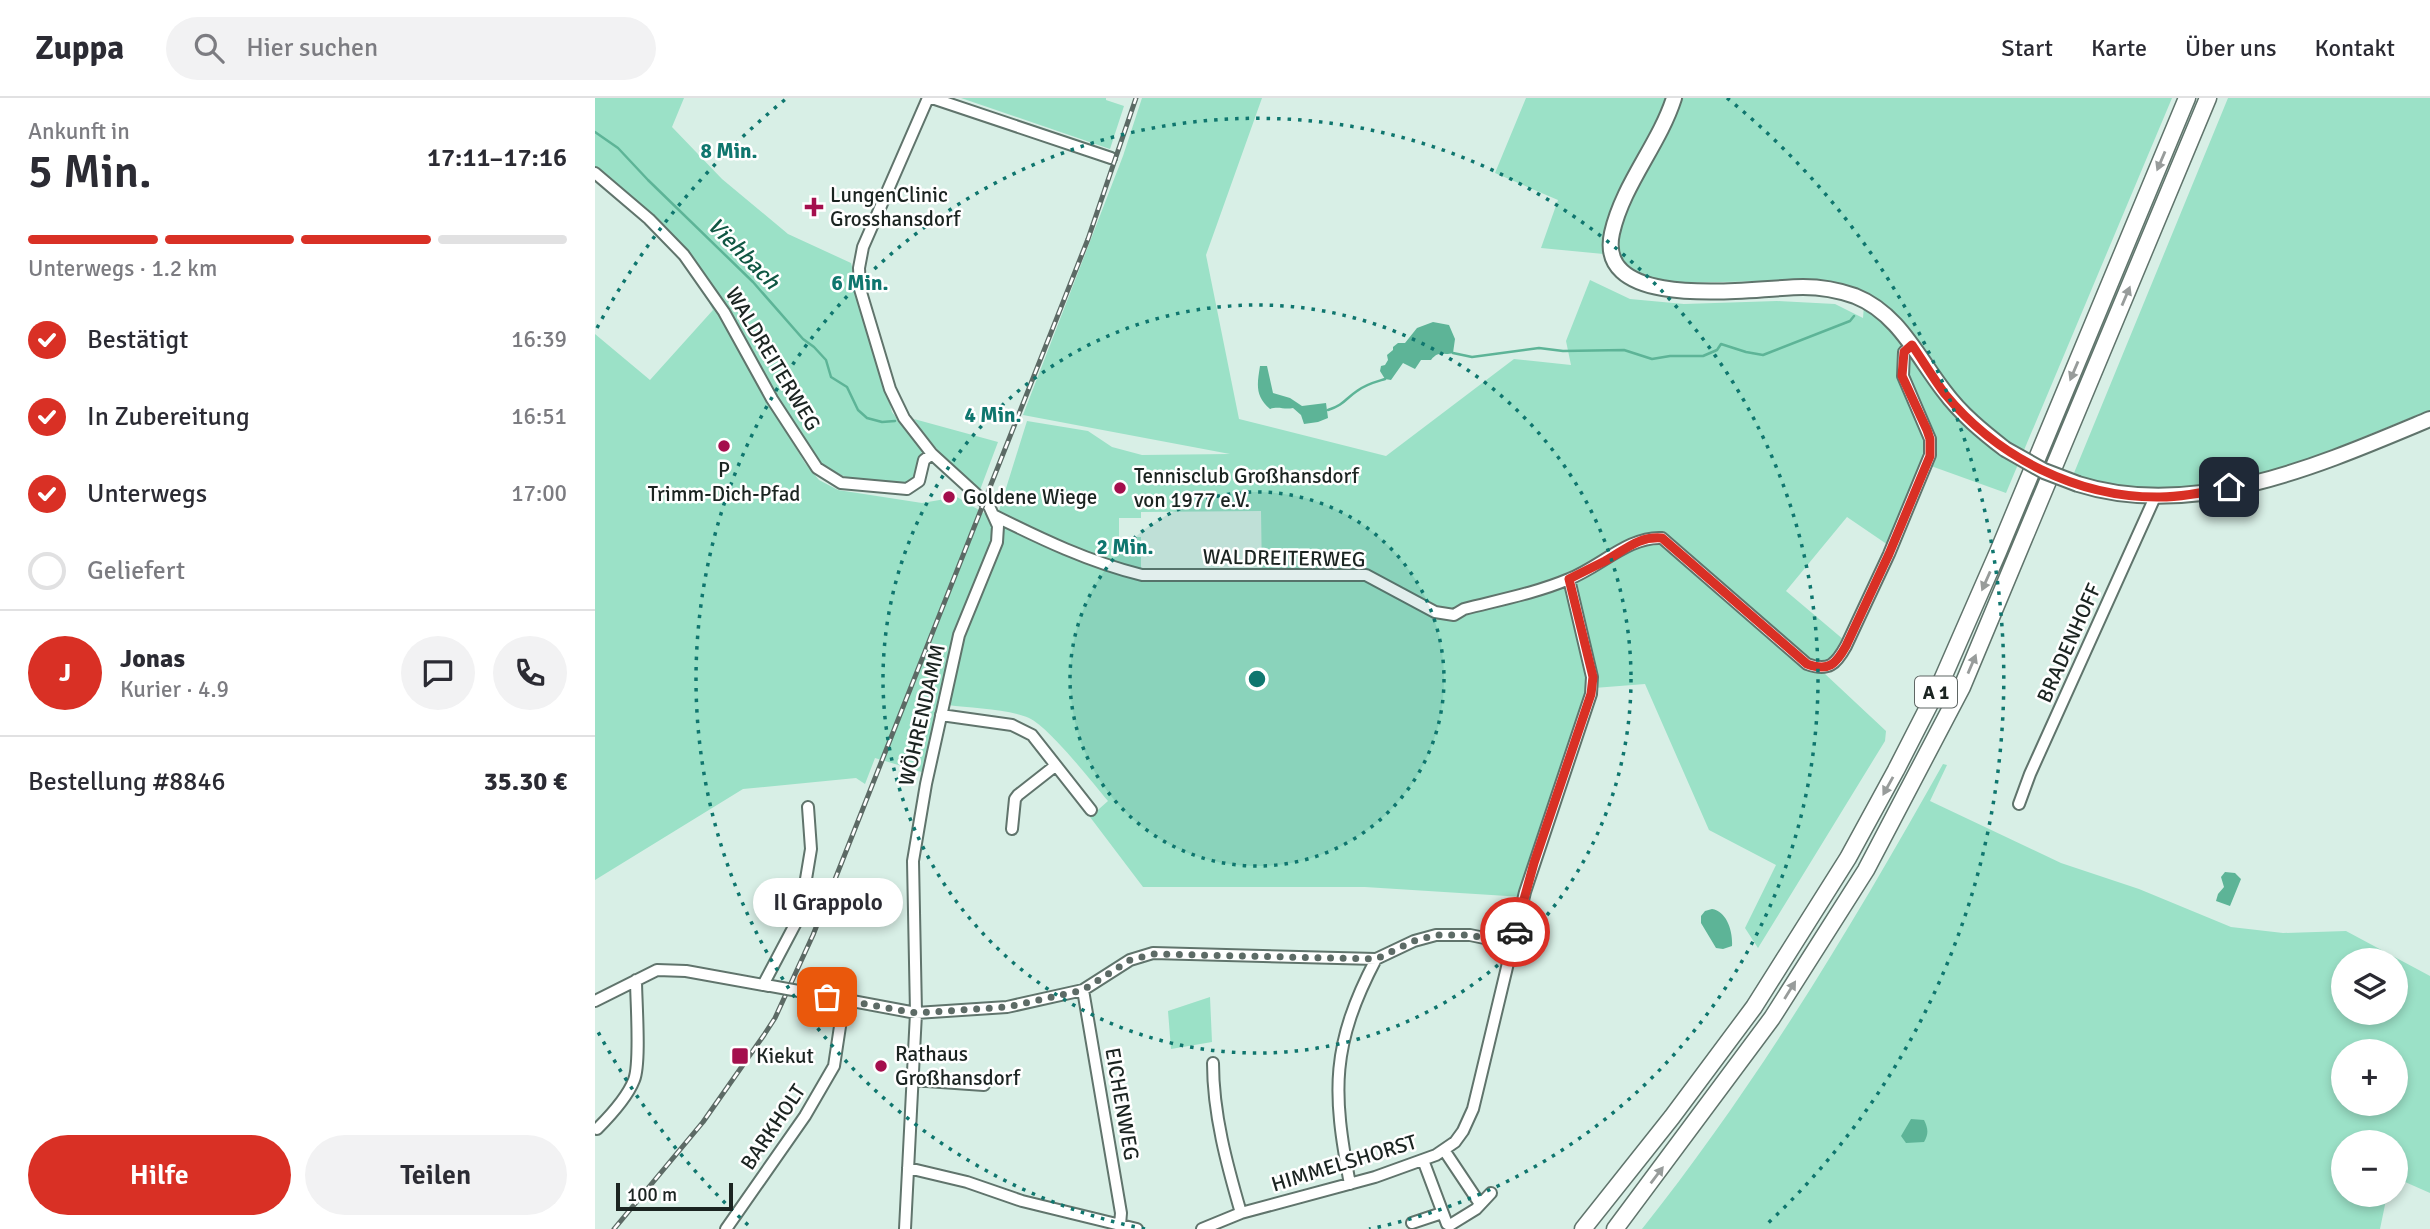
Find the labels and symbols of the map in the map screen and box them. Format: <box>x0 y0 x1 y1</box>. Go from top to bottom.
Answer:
text: 8 Min. <box>700 138 758 164</box>
one-way arrow <box>2155 151 2167 171</box>
place label: LungenClinic Grosshansdorf <box>830 182 961 232</box>
marker: LungenClinic Grosshansdorf <box>804 197 824 217</box>
water label: Viehbach <box>701 211 787 297</box>
text: 6 Min. <box>831 270 889 296</box>
street label: WALDREITERWEG <box>720 283 826 435</box>
one-way arrow <box>2121 285 2132 306</box>
one-way arrow <box>2068 361 2080 381</box>
text: 4 Min. <box>964 402 1022 428</box>
marker: P Trimm-Dich-Pfad <box>716 438 732 454</box>
place label: P Trimm-Dich-Pfad <box>648 457 800 507</box>
pin <box>2199 457 2259 517</box>
place label: Tennisclub Großhansdorf von 1977 e.V. <box>1134 463 1360 513</box>
marker: Tennisclub Großhansdorf von 1977 e.V. <box>1112 480 1128 496</box>
place label: Goldene Wiege <box>963 484 1097 510</box>
marker: Goldene Wiege <box>941 489 957 505</box>
text: 2 Min. <box>1096 534 1154 560</box>
street label: WALDREITERWEG <box>1202 544 1366 572</box>
one-way arrow <box>1980 571 1992 591</box>
street label: BRADENHOFF <box>2031 579 2107 707</box>
street label: WÖHRENDAMM <box>893 642 951 788</box>
one-way arrow <box>1967 653 1978 674</box>
centre of rings <box>1245 667 1269 691</box>
road number: A 1 <box>1915 677 1957 708</box>
one-way arrow <box>1882 776 1893 796</box>
callout: Il Grappolo <box>752 878 902 927</box>
courier <box>1480 897 1550 967</box>
pin <box>797 967 857 1027</box>
one-way arrow <box>1783 981 1796 1000</box>
place label: Rathaus Großhansdorf <box>895 1041 1021 1091</box>
place label: Kiekut <box>756 1043 814 1069</box>
marker: Kiekut <box>730 1046 750 1066</box>
street label: EICHENWEG <box>1099 1046 1145 1162</box>
marker: Rathaus Großhansdorf <box>873 1058 889 1074</box>
street label: BARKHOLT <box>735 1079 811 1175</box>
street label: HIMMELSHORST <box>1268 1128 1420 1197</box>
one-way arrow <box>1649 1166 1663 1184</box>
scale bar <box>616 1180 733 1212</box>

